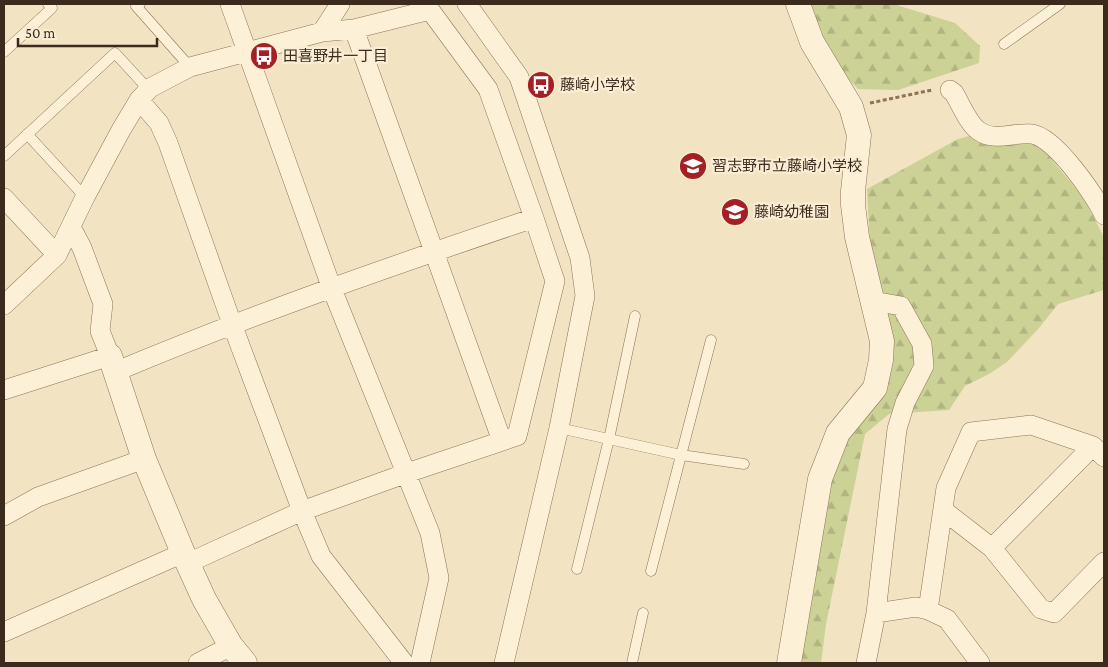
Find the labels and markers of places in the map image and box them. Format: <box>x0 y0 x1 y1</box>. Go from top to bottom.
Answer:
bus stop icon: 田喜野井一丁目 <box>249 41 279 71</box>
place label: 田喜野井一丁目 <box>283 47 388 64</box>
bus stop icon: 藤崎小学校 <box>526 70 556 100</box>
place label: 藤崎小学校 <box>560 77 635 93</box>
school or university icon: 習志野市立藤崎小学校 <box>678 151 708 181</box>
place label: 習志野市立藤崎小学校 <box>712 158 862 174</box>
school or university icon: 藤崎幼稚園 <box>720 197 750 227</box>
place label: 藤崎幼稚園 <box>754 204 829 220</box>

